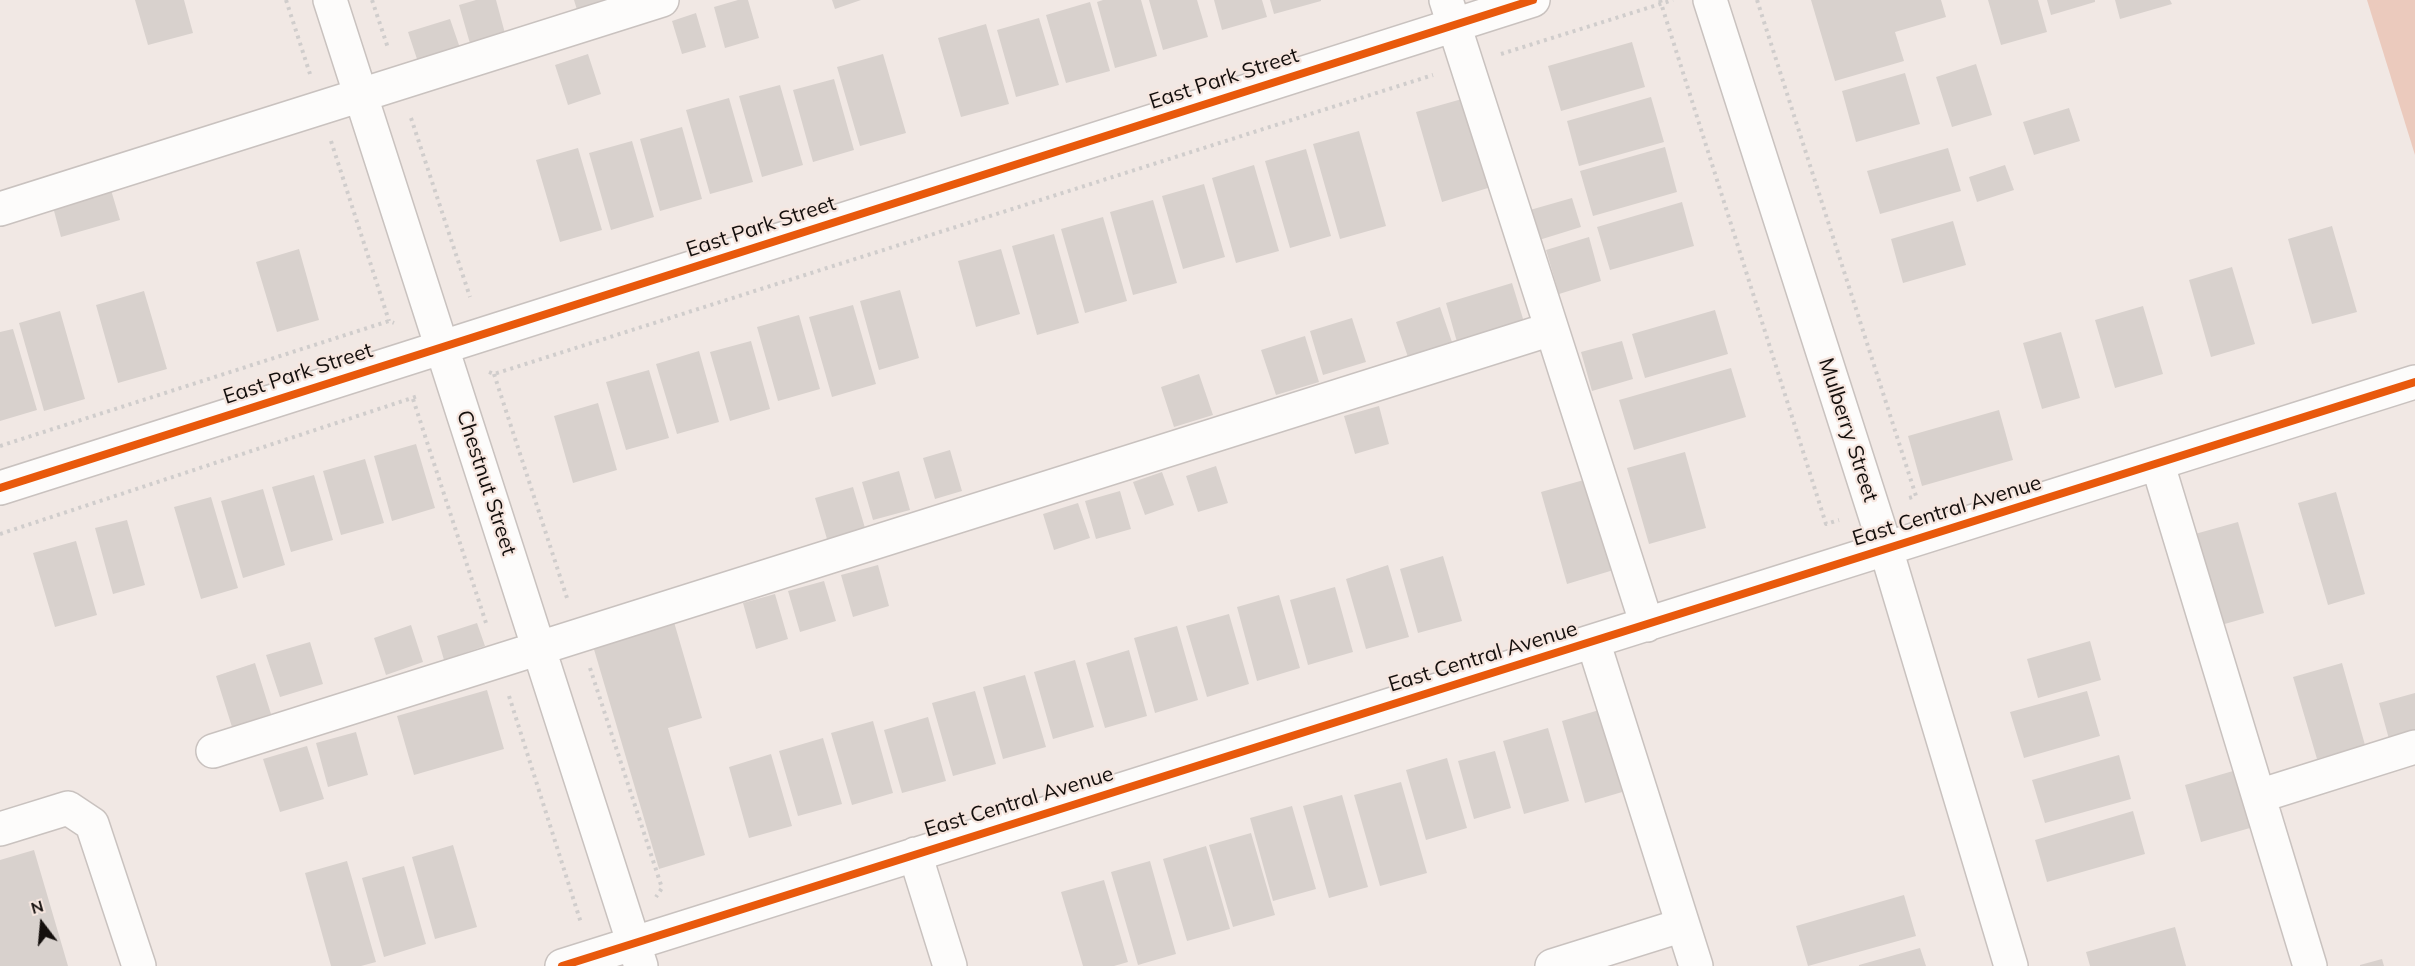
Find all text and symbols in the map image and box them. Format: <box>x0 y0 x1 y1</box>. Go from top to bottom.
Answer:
street label: East Park Street <box>1146 43 1302 115</box>
street label: East Park Street <box>683 191 839 263</box>
street label: East Park Street <box>220 338 376 410</box>
street label: Mulberry Street <box>1813 355 1883 505</box>
street label: Chestnut Street <box>451 407 521 559</box>
street label: East Central Avenue <box>1849 470 2045 552</box>
street label: East Central Avenue <box>1385 616 1581 698</box>
street label: East Central Avenue <box>921 761 1117 843</box>
north arrow <box>12 894 72 954</box>
text: N <box>28 895 46 918</box>

